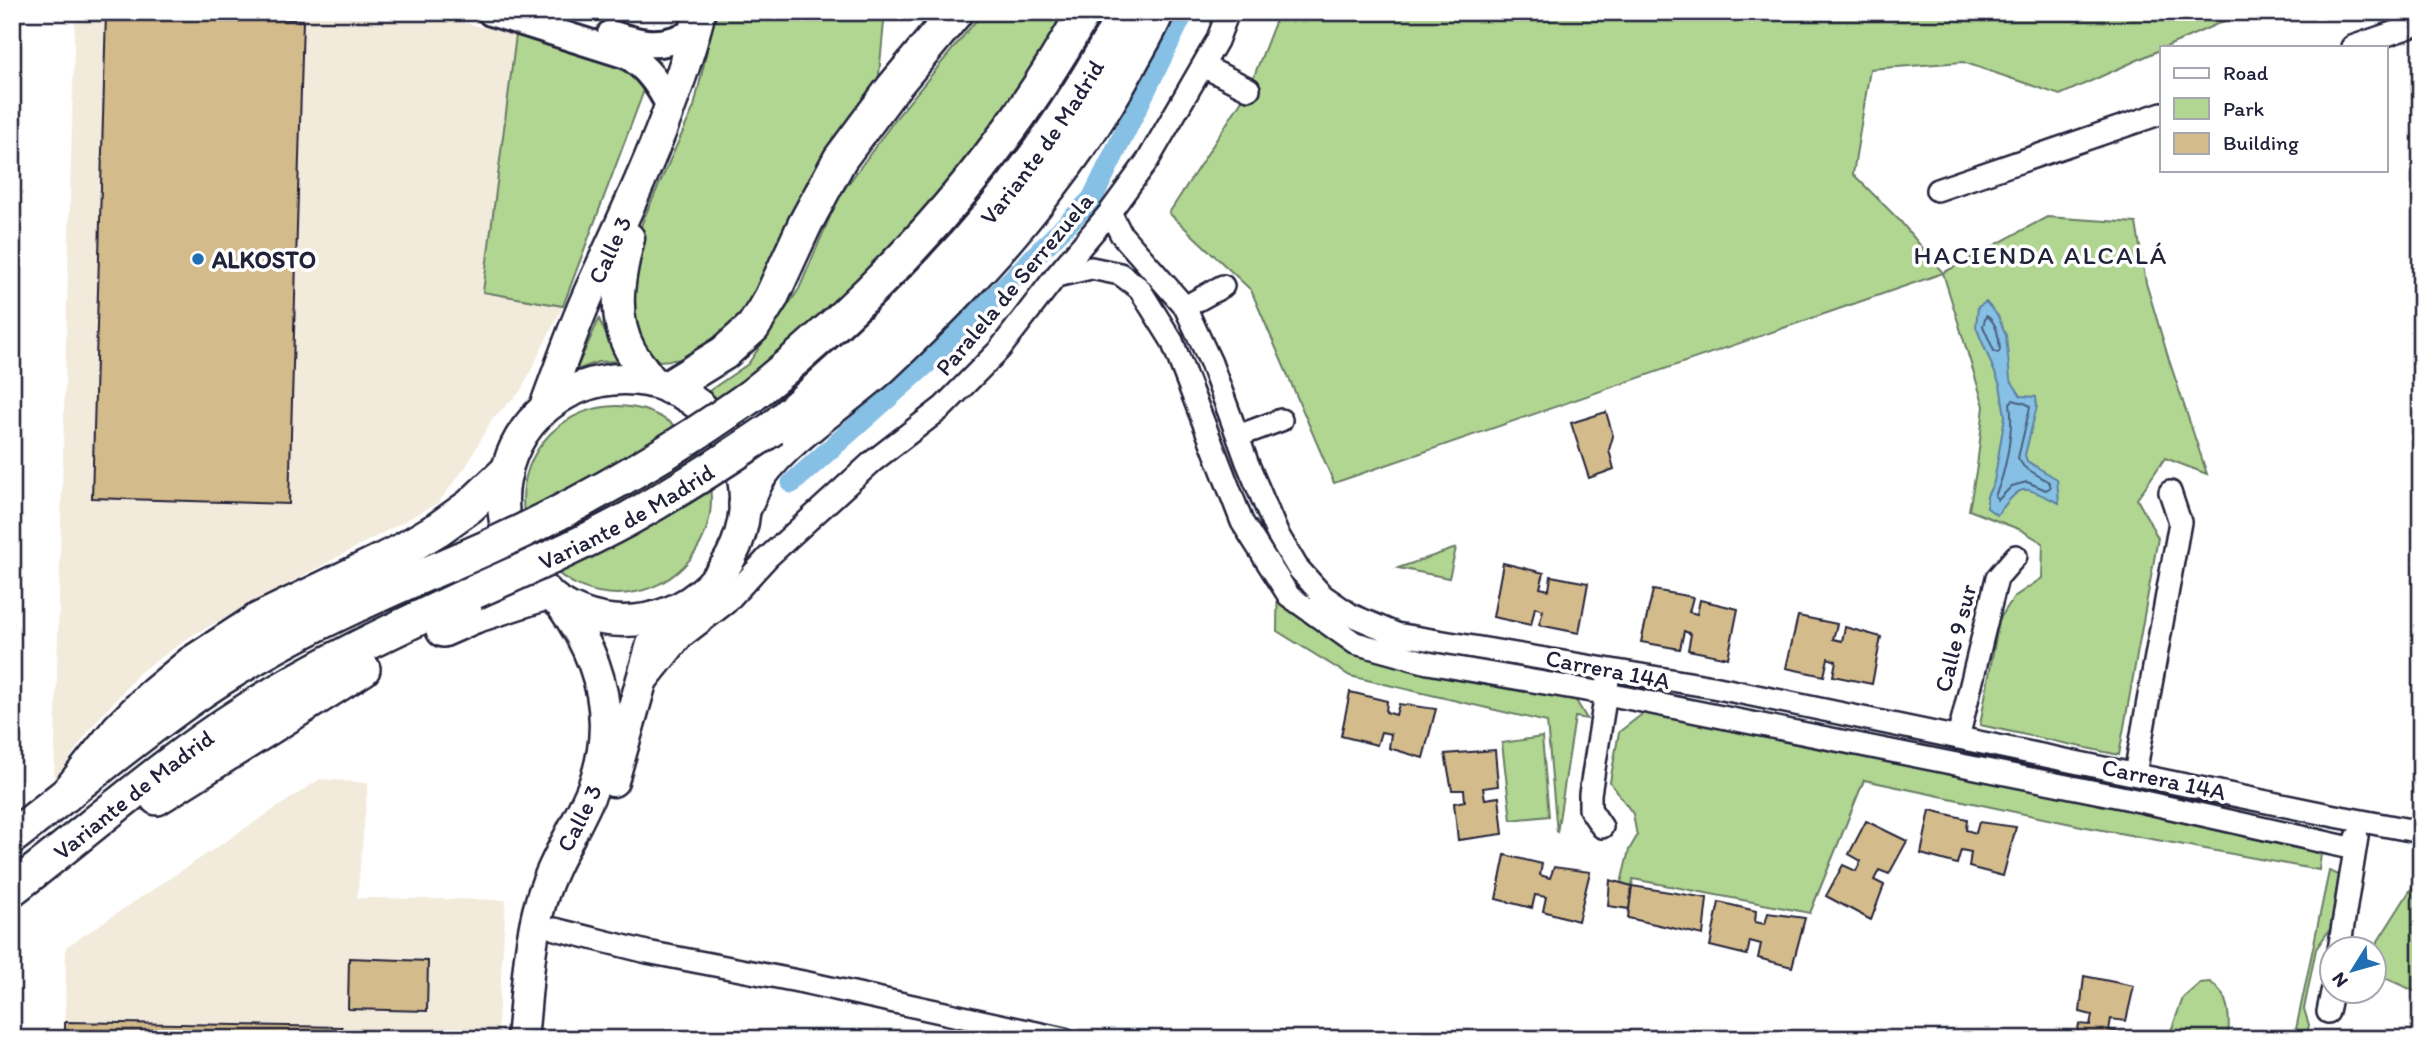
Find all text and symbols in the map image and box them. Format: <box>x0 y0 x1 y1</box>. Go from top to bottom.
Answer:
legend <box>2160 46 2388 172</box>
street label: Variante de Madrid <box>973 54 1110 230</box>
text: Road <box>2223 60 2269 85</box>
text: Park <box>2223 96 2265 121</box>
text: Building <box>2223 130 2299 155</box>
street label: Paralela de Serrezuela <box>929 186 1099 381</box>
street label: Calle 3 <box>581 211 637 288</box>
district label: HACIENDA ALCALÁ <box>1914 239 2168 271</box>
place label: ALKOSTO <box>211 245 316 274</box>
marker: ALKOSTO <box>190 251 206 267</box>
street label: Variante de Madrid <box>534 457 719 576</box>
street label: Calle 9 sur <box>1928 581 1982 695</box>
street label: Carrera 14A <box>1543 643 1673 695</box>
street label: Variante de Madrid <box>47 722 219 866</box>
street label: Carrera 14A <box>2099 752 2229 806</box>
street label: Calle 3 <box>550 780 607 856</box>
north arrow <box>2318 936 2388 1006</box>
text: N <box>2327 968 2353 992</box>

